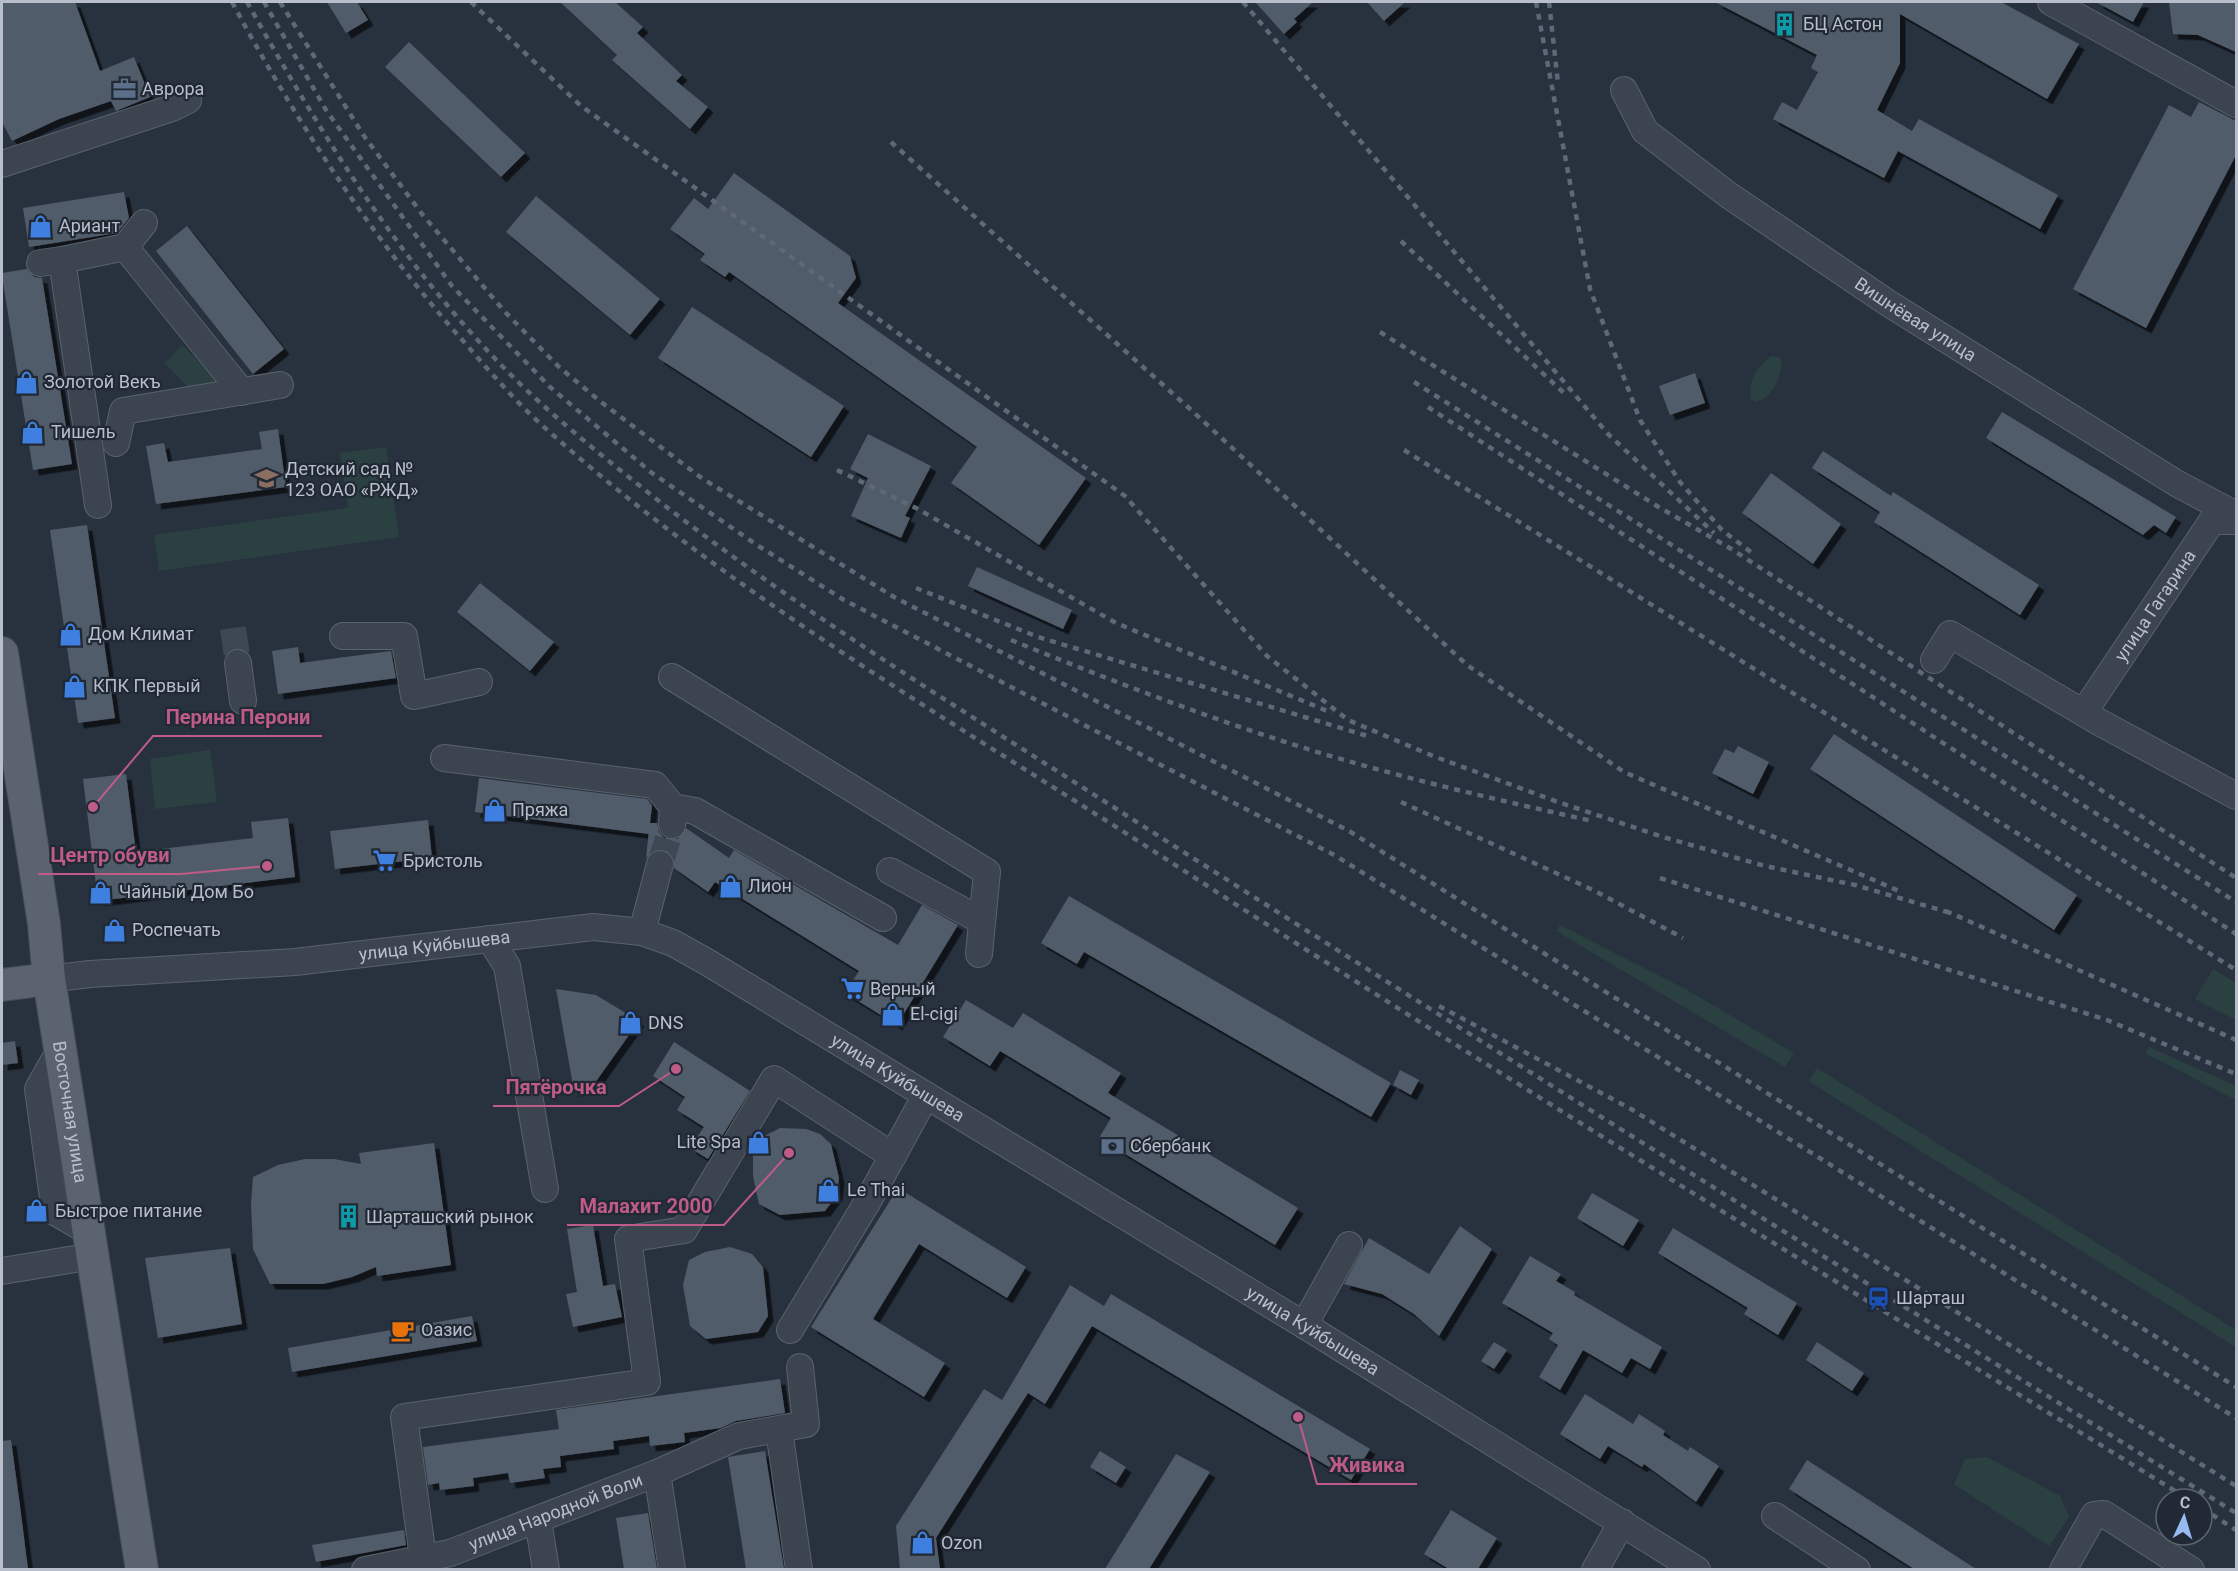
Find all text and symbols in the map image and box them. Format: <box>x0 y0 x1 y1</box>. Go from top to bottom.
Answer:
building icon: БЦ Астон <box>1772 11 1798 37</box>
place label: БЦ Астон <box>1803 13 1882 34</box>
office icon: Аврора <box>111 76 137 102</box>
place label: Аврора <box>142 78 204 99</box>
shop icon: Ариант <box>28 213 54 239</box>
place label: Ариант <box>59 215 120 236</box>
street label: Вишнёвая улица <box>1851 273 1980 366</box>
shop icon: Золотой Векъ <box>13 369 39 395</box>
place label: Золотой Векъ <box>44 371 160 392</box>
shop icon: Тишель <box>20 419 46 445</box>
place label: Тишель <box>51 421 115 442</box>
place label: Детский сад № 123 ОАО «РЖД» <box>285 458 419 500</box>
school or university icon: Детский сад № 123 ОАО «РЖД» <box>254 466 280 492</box>
street label: улица Гагарина <box>2110 546 2200 665</box>
shop icon: Дом Климат <box>57 621 83 647</box>
place label: Дом Климат <box>88 623 194 644</box>
shop icon: КПК Первый <box>62 673 88 699</box>
place label: КПК Первый <box>93 675 201 696</box>
callout: Перина Перони <box>153 698 322 736</box>
text: Перина Перони <box>166 705 310 729</box>
shop icon: Пряжа <box>481 797 507 823</box>
place label: Пряжа <box>512 799 568 820</box>
callout: Центр обуви <box>38 836 181 874</box>
text: Центр обуви <box>50 843 170 867</box>
supermarket icon: Бристоль <box>372 848 398 874</box>
place label: Бристоль <box>403 850 483 871</box>
shop icon: Лион <box>717 873 743 899</box>
place label: Лион <box>748 875 792 896</box>
shop icon: Чайный Дом Бо <box>88 879 114 905</box>
place label: Чайный Дом Бо <box>119 881 254 902</box>
shop icon: Роспечать <box>101 917 127 943</box>
place label: Роспечать <box>132 919 221 940</box>
street label: улица Куйбышева <box>358 926 511 964</box>
supermarket icon: Верный <box>839 976 865 1002</box>
place label: Верный <box>870 978 936 999</box>
shop icon: El-cigi <box>879 1001 905 1027</box>
place label: El-cigi <box>910 1003 958 1024</box>
shop icon: DNS <box>617 1010 643 1036</box>
place label: DNS <box>648 1012 684 1033</box>
street label: улица Куйбышева <box>827 1029 968 1126</box>
street label: Восточная улица <box>49 1039 92 1184</box>
callout: Пятёрочка <box>493 1068 619 1106</box>
text: Пятёрочка <box>505 1075 607 1099</box>
shop icon: Lite Spa <box>746 1129 772 1155</box>
place label: Lite Spa <box>676 1131 741 1152</box>
bank icon: Сбербанк <box>1099 1133 1125 1159</box>
place label: Сбербанк <box>1130 1135 1211 1156</box>
shop icon: Le Thai <box>816 1177 842 1203</box>
place label: Le Thai <box>847 1179 905 1200</box>
callout: Малахит 2000 <box>567 1187 724 1225</box>
text: Малахит 2000 <box>580 1194 712 1218</box>
shop icon: Быстрое питание <box>24 1198 50 1224</box>
place label: Быстрое питание <box>55 1200 202 1221</box>
building icon: Шарташский рынок <box>335 1204 361 1230</box>
place label: Шарташский рынок <box>366 1206 534 1227</box>
street label: улица Куйбышева <box>1243 1282 1383 1379</box>
station icon: Шарташ <box>1865 1285 1891 1311</box>
place label: Шарташ <box>1896 1287 1965 1308</box>
cafe icon: Оазис <box>390 1317 416 1343</box>
place label: Оазис <box>421 1319 472 1340</box>
callout: Живика <box>1317 1446 1417 1484</box>
text: Живика <box>1329 1453 1405 1477</box>
street label: улица Народной Воли <box>466 1469 645 1555</box>
north arrow <box>2154 1487 2214 1547</box>
text: С <box>2179 1493 2191 1512</box>
shop icon: Ozon <box>910 1530 936 1556</box>
place label: Ozon <box>941 1532 982 1553</box>

